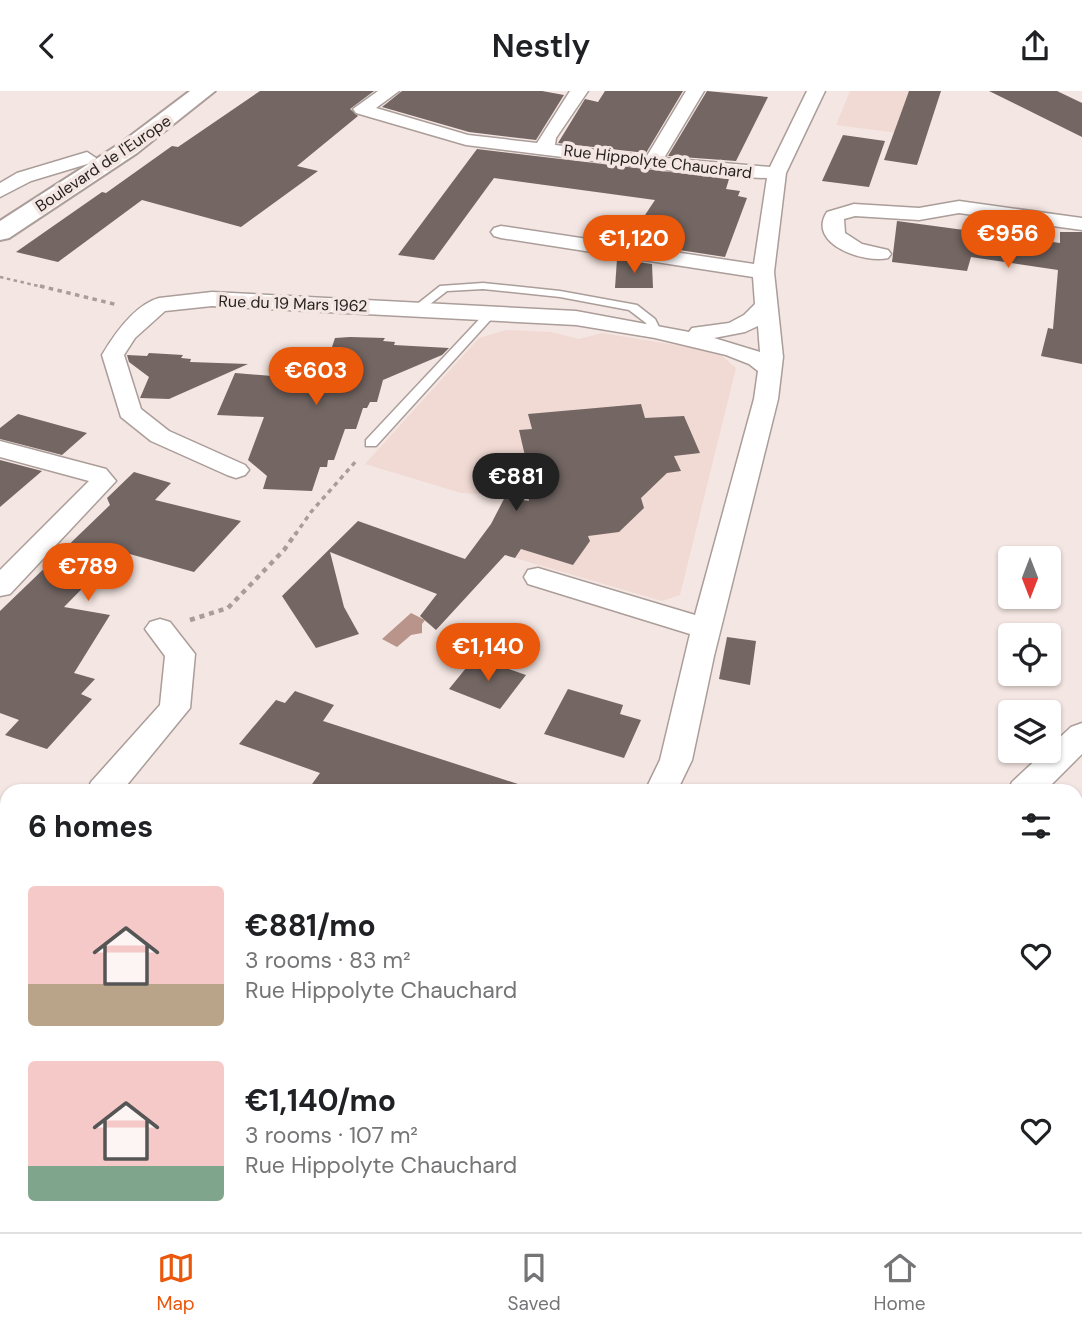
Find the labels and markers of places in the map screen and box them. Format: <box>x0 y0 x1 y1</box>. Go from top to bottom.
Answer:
pin: €956 <box>967 211 1049 270</box>
pin: €1,120 <box>577 215 691 275</box>
pin: €603 <box>275 347 357 407</box>
pin: €881 <box>475 453 557 513</box>
pin: €789 <box>47 543 129 603</box>
pin: €1,140 <box>431 623 545 683</box>

